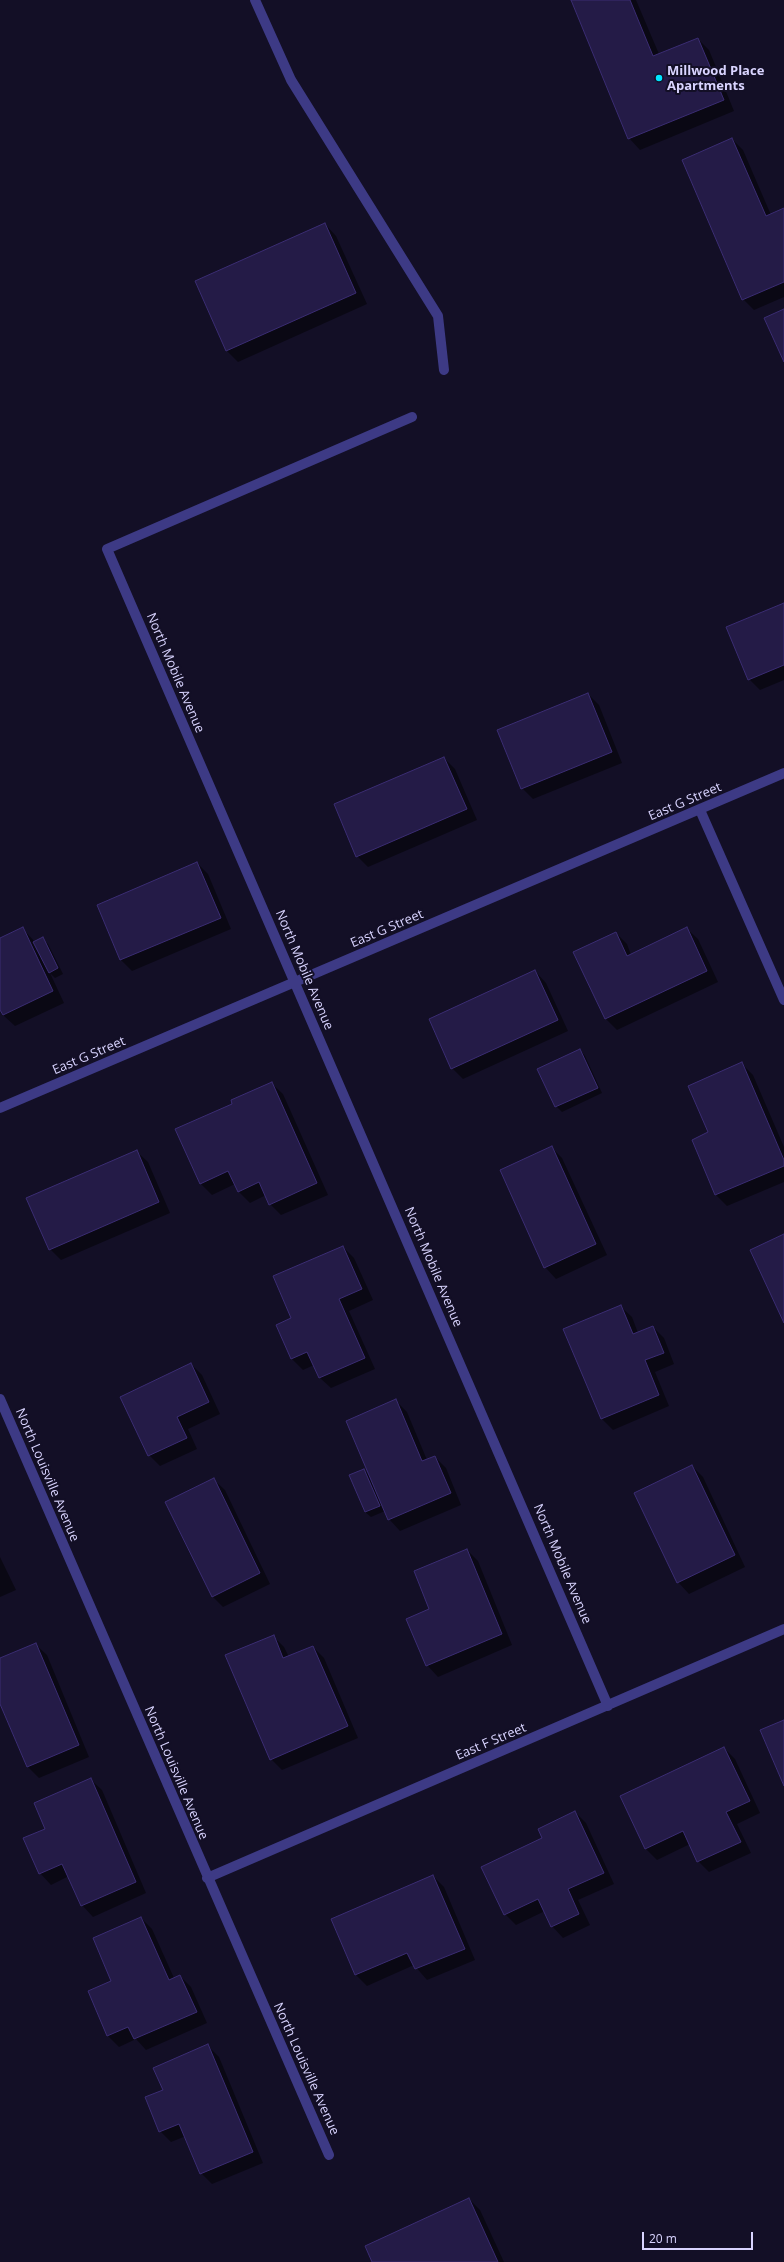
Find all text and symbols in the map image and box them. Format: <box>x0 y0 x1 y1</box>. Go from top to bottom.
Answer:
place label: Millwood Place Apartments <box>667 63 764 94</box>
marker: Millwood Place Apartments <box>654 73 664 83</box>
street label: North Mobile Avenue <box>143 611 207 735</box>
street label: East G Street <box>646 780 724 824</box>
street label: East G Street <box>348 907 426 951</box>
street label: North Mobile Avenue <box>272 908 336 1032</box>
street label: East G Street <box>50 1034 128 1078</box>
street label: North Mobile Avenue <box>401 1205 465 1329</box>
street label: North Louisville Avenue <box>12 1406 82 1544</box>
street label: North Mobile Avenue <box>530 1502 594 1626</box>
street label: North Louisville Avenue <box>141 1704 211 1842</box>
street label: East F Street <box>453 1720 529 1764</box>
street label: North Louisville Avenue <box>270 2000 342 2138</box>
scale bar <box>644 2224 755 2250</box>
text: 20 m <box>649 2230 677 2247</box>

